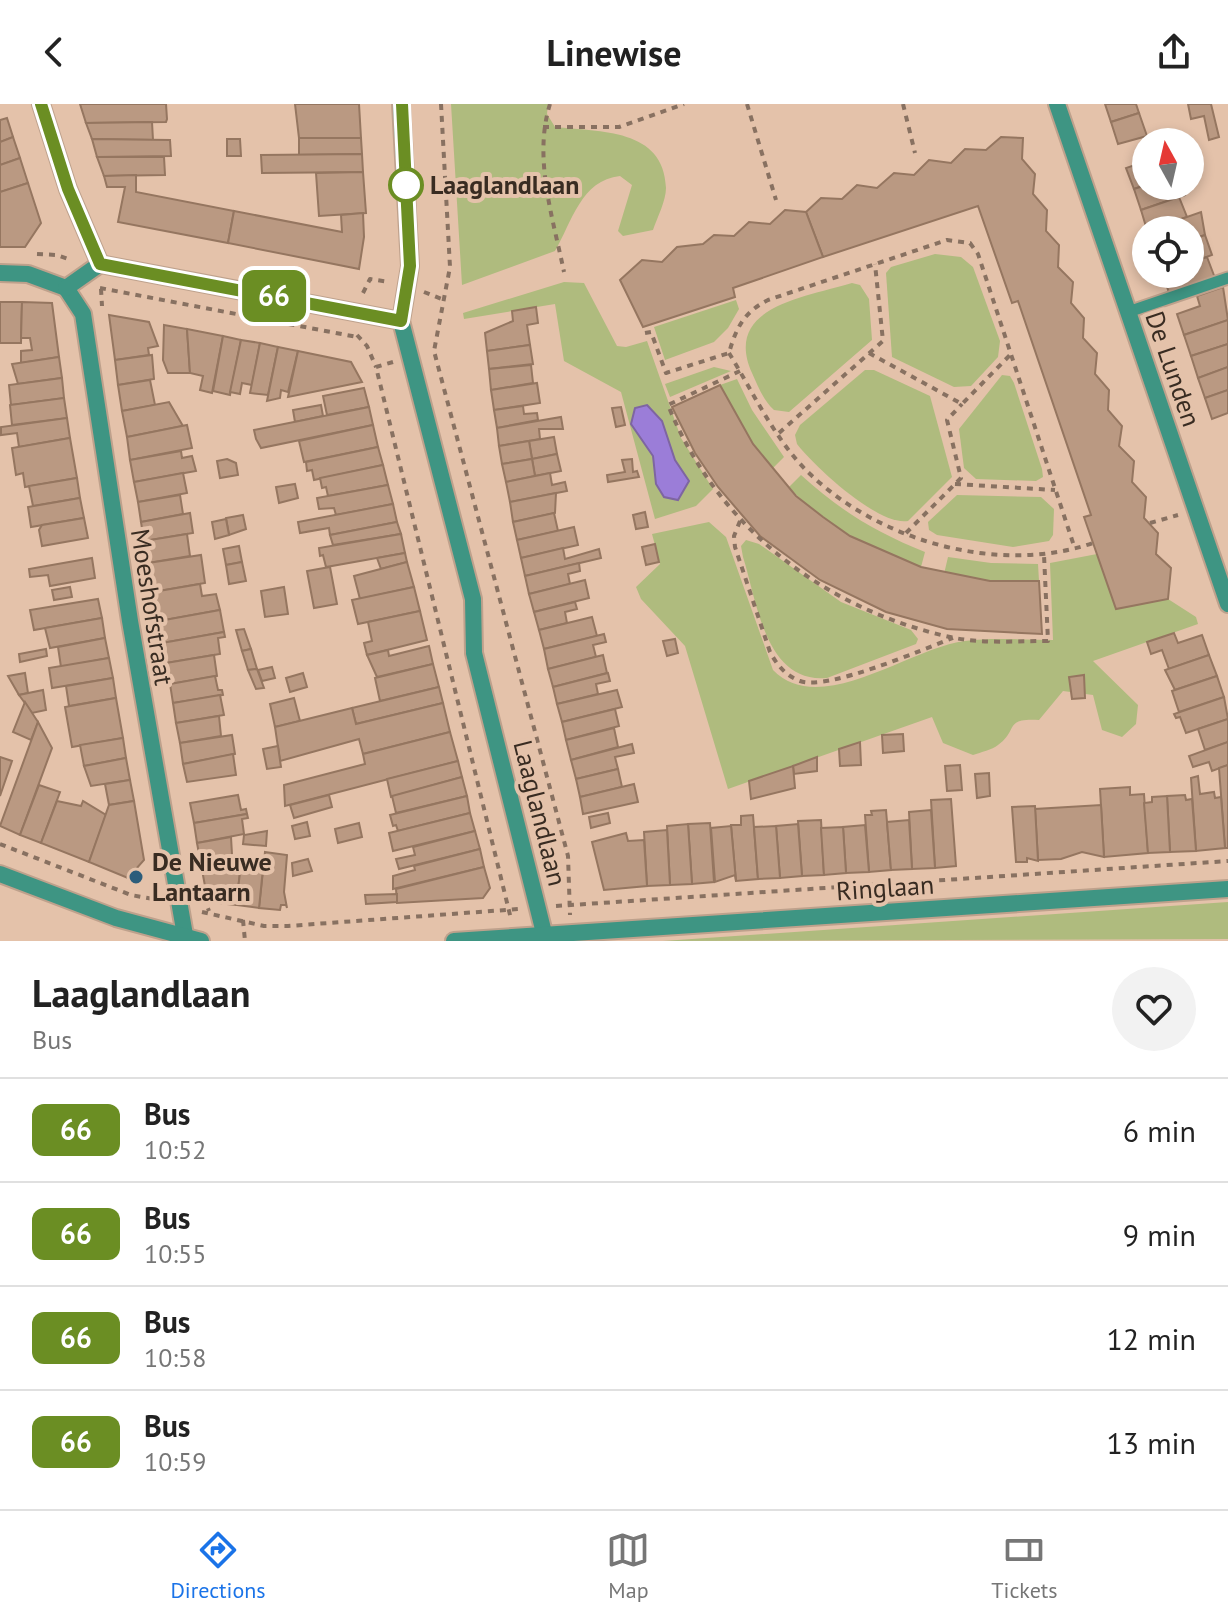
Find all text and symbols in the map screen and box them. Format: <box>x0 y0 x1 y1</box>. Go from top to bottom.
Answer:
text: Linewise <box>546 29 682 76</box>
icon: back <box>32 30 76 74</box>
icon: share <box>1152 30 1196 74</box>
north arrow <box>1132 128 1204 200</box>
map controls <box>1132 128 1204 288</box>
marker: Laaglandlaan <box>389 168 423 202</box>
place label: Laaglandlaan <box>430 168 579 201</box>
button: locate <box>1132 216 1204 288</box>
line badge: 66 <box>238 270 310 322</box>
text: 66 <box>258 277 290 314</box>
street label: De Lunden <box>1138 307 1209 431</box>
street label: Moeshofstraat <box>124 526 181 688</box>
street label: Laaglandlaan <box>506 737 575 889</box>
place label: De Nieuwe Lantaarn <box>152 845 272 908</box>
marker: De Nieuwe Lantaarn <box>127 868 145 886</box>
street label: Ringlaan <box>835 868 935 907</box>
button: heart <box>1112 967 1196 1051</box>
text: Laaglandlaan <box>32 968 250 1017</box>
text: Bus <box>32 1023 72 1056</box>
text: Bus <box>144 1094 191 1133</box>
text: 66 <box>60 1111 92 1148</box>
text: 6 min <box>1123 1111 1196 1150</box>
text: 10:52 <box>144 1133 206 1166</box>
text: Bus <box>144 1198 191 1237</box>
text: 66 <box>60 1215 92 1252</box>
text: 9 min <box>1123 1215 1196 1254</box>
text: 10:55 <box>144 1237 206 1270</box>
text: Bus <box>144 1302 191 1341</box>
text: 66 <box>60 1319 92 1356</box>
text: 12 min <box>1106 1319 1196 1358</box>
text: 10:58 <box>144 1341 206 1374</box>
text: Bus <box>144 1406 191 1445</box>
text: 66 <box>60 1423 92 1460</box>
text: 13 min <box>1106 1423 1196 1462</box>
text: 10:59 <box>144 1445 206 1478</box>
tab: Directions <box>170 1528 266 1604</box>
tab: Map <box>606 1528 650 1604</box>
tab: Tickets <box>991 1528 1058 1604</box>

